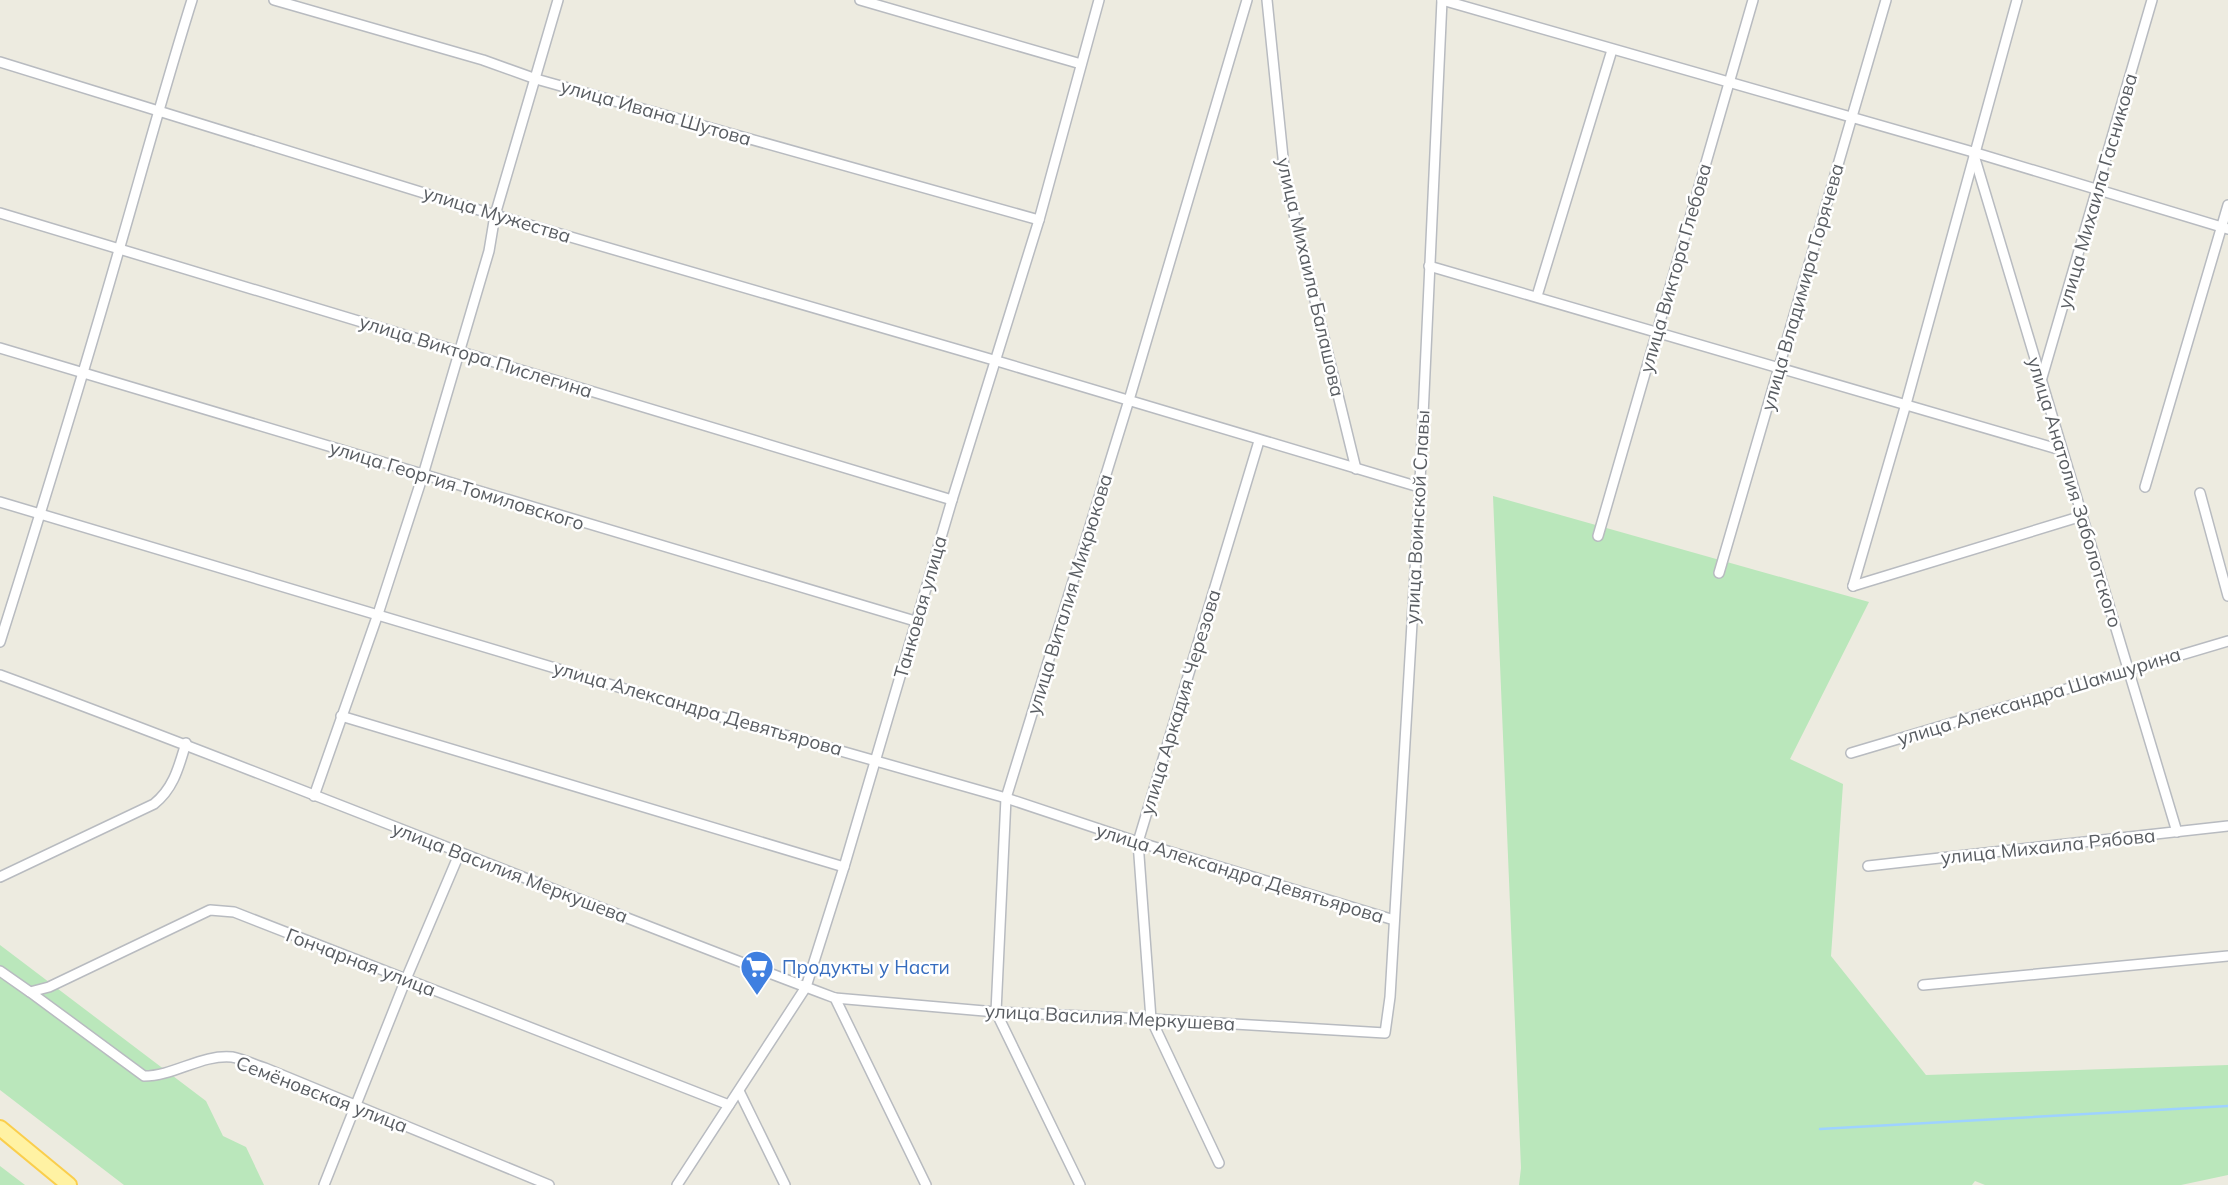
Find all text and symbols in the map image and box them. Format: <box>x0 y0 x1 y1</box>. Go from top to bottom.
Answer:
street label: улица Михаила Гасникова <box>2052 70 2142 312</box>
street label: улица Ивана Шутова <box>558 73 754 151</box>
street label: улица Михаила Балашова <box>1272 155 1350 399</box>
street label: улица Виктора Глебова <box>1634 161 1716 375</box>
street label: улица Владимира Горячева <box>1755 161 1849 413</box>
street label: улица Мужества <box>420 180 574 248</box>
street label: улица Виктора Пислегина <box>357 309 595 403</box>
street label: улица Анатолия Заболотского <box>2022 354 2128 630</box>
street label: улица Воинской Славы <box>1399 409 1435 625</box>
street label: улица Георгия Томиловского <box>327 435 587 535</box>
street label: улица Виталия Микрюкова <box>1021 471 1117 717</box>
street label: Танковая улица <box>888 533 952 681</box>
street label: улица Аркадия Черезова <box>1134 586 1226 818</box>
street label: улица Александра Шамшурина <box>1894 641 2184 751</box>
street label: улица Александра Девятьярова <box>551 655 845 761</box>
street label: улица Василия Меркушева <box>389 816 631 928</box>
street label: улица Александра Девятьярова <box>1093 818 1387 928</box>
street label: улица Михаила Рябова <box>1939 823 2157 869</box>
street label: Гончарная улица <box>283 922 439 1002</box>
supermarket icon: Продукты у Насти <box>738 948 776 997</box>
place label: Продукты у Насти <box>782 955 950 979</box>
street label: улица Василия Меркушева <box>984 998 1236 1036</box>
street label: Семёновская улица <box>233 1050 411 1138</box>

